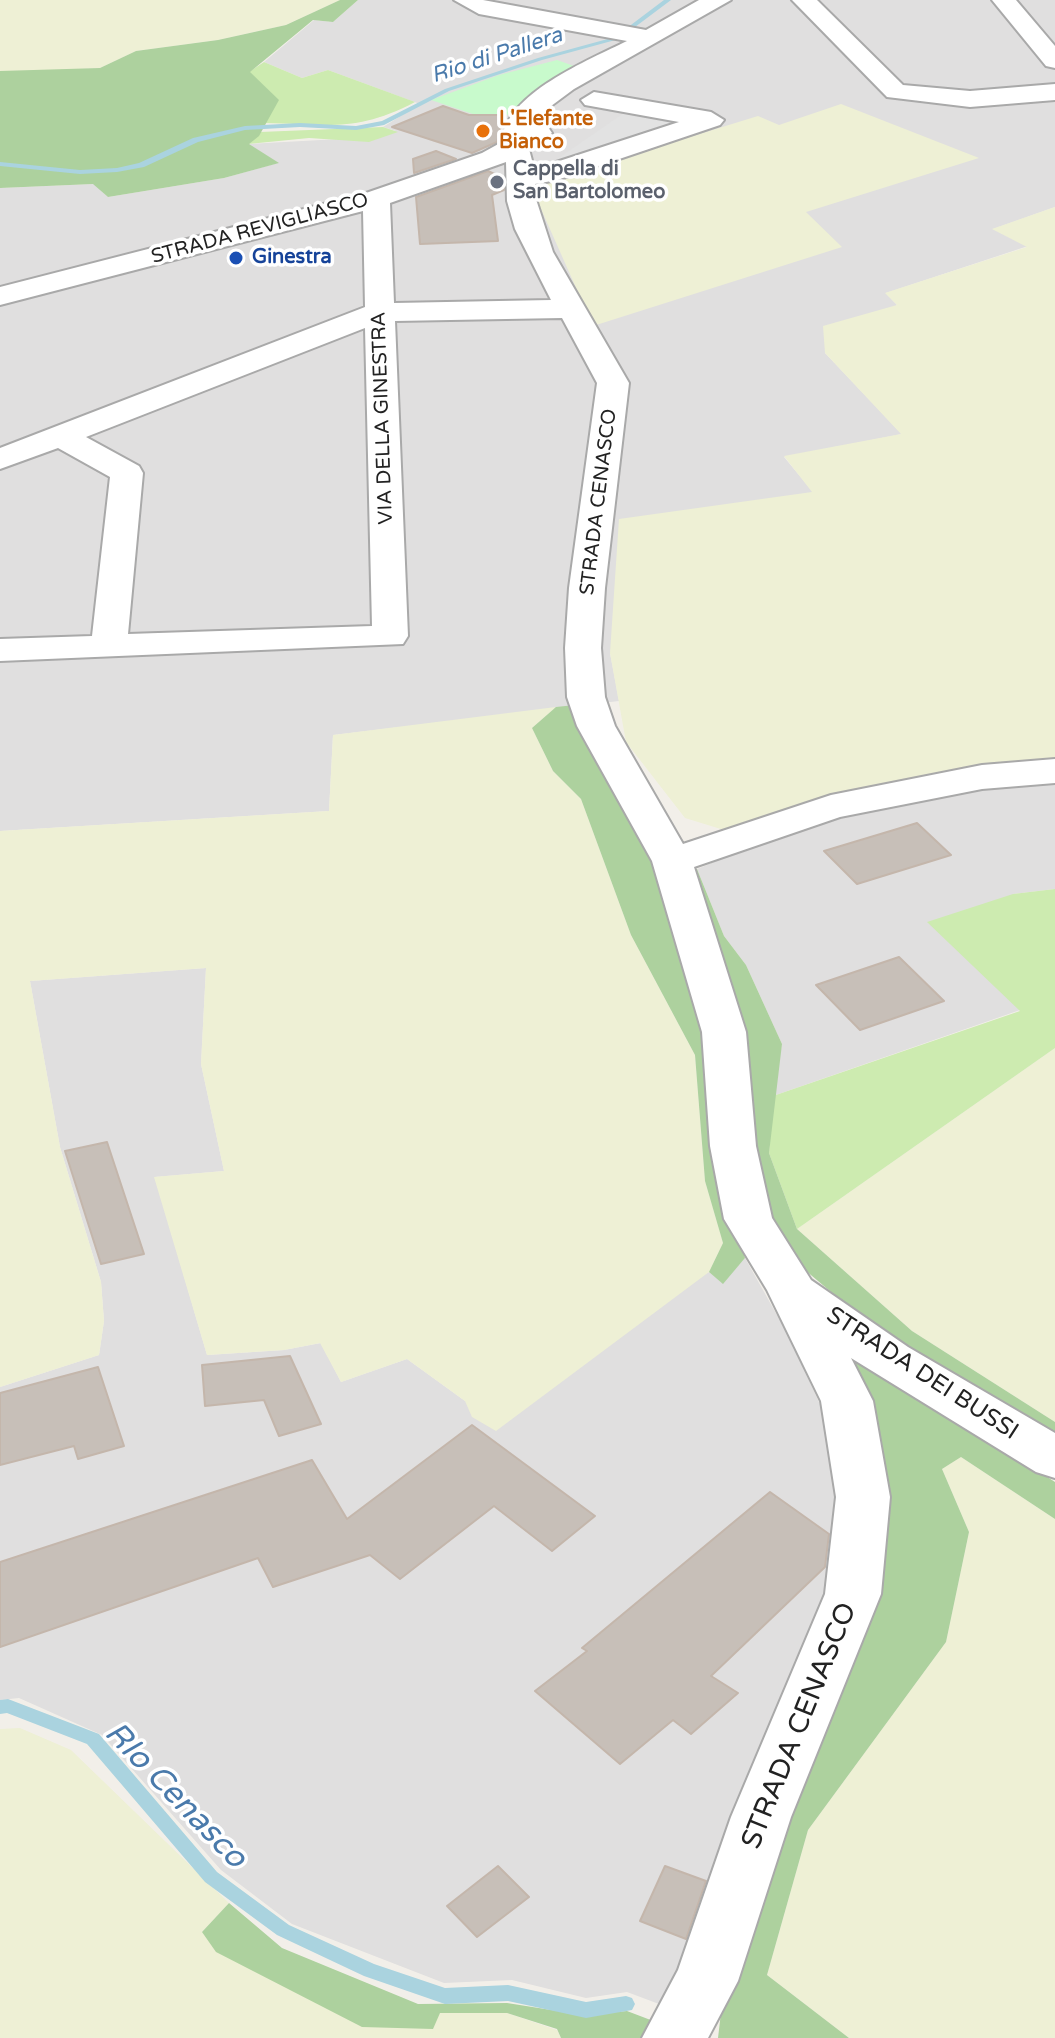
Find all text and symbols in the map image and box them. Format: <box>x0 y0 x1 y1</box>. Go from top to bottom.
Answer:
water label: Rio di Pallera <box>428 22 566 90</box>
place label: L'Elefante Bianco <box>499 108 593 155</box>
marker: L'Elefante Bianco <box>474 122 492 140</box>
place label: Cappella di San Bartolomeo <box>513 158 665 205</box>
marker: Cappella di San Bartolomeo <box>488 173 506 191</box>
street label: STRADA REVIGLIASCO <box>149 188 371 270</box>
place label: Ginestra <box>252 246 332 270</box>
marker: Ginestra <box>227 249 245 267</box>
street label: VIA DELLA GINESTRA <box>367 311 399 525</box>
street label: STRADA CENASCO <box>576 408 622 596</box>
street label: STRADA DEI BUSSI <box>821 1301 1023 1447</box>
street label: STRADA CENASCO <box>735 1598 865 1854</box>
water label: RIo Cenasco <box>96 1715 254 1877</box>

